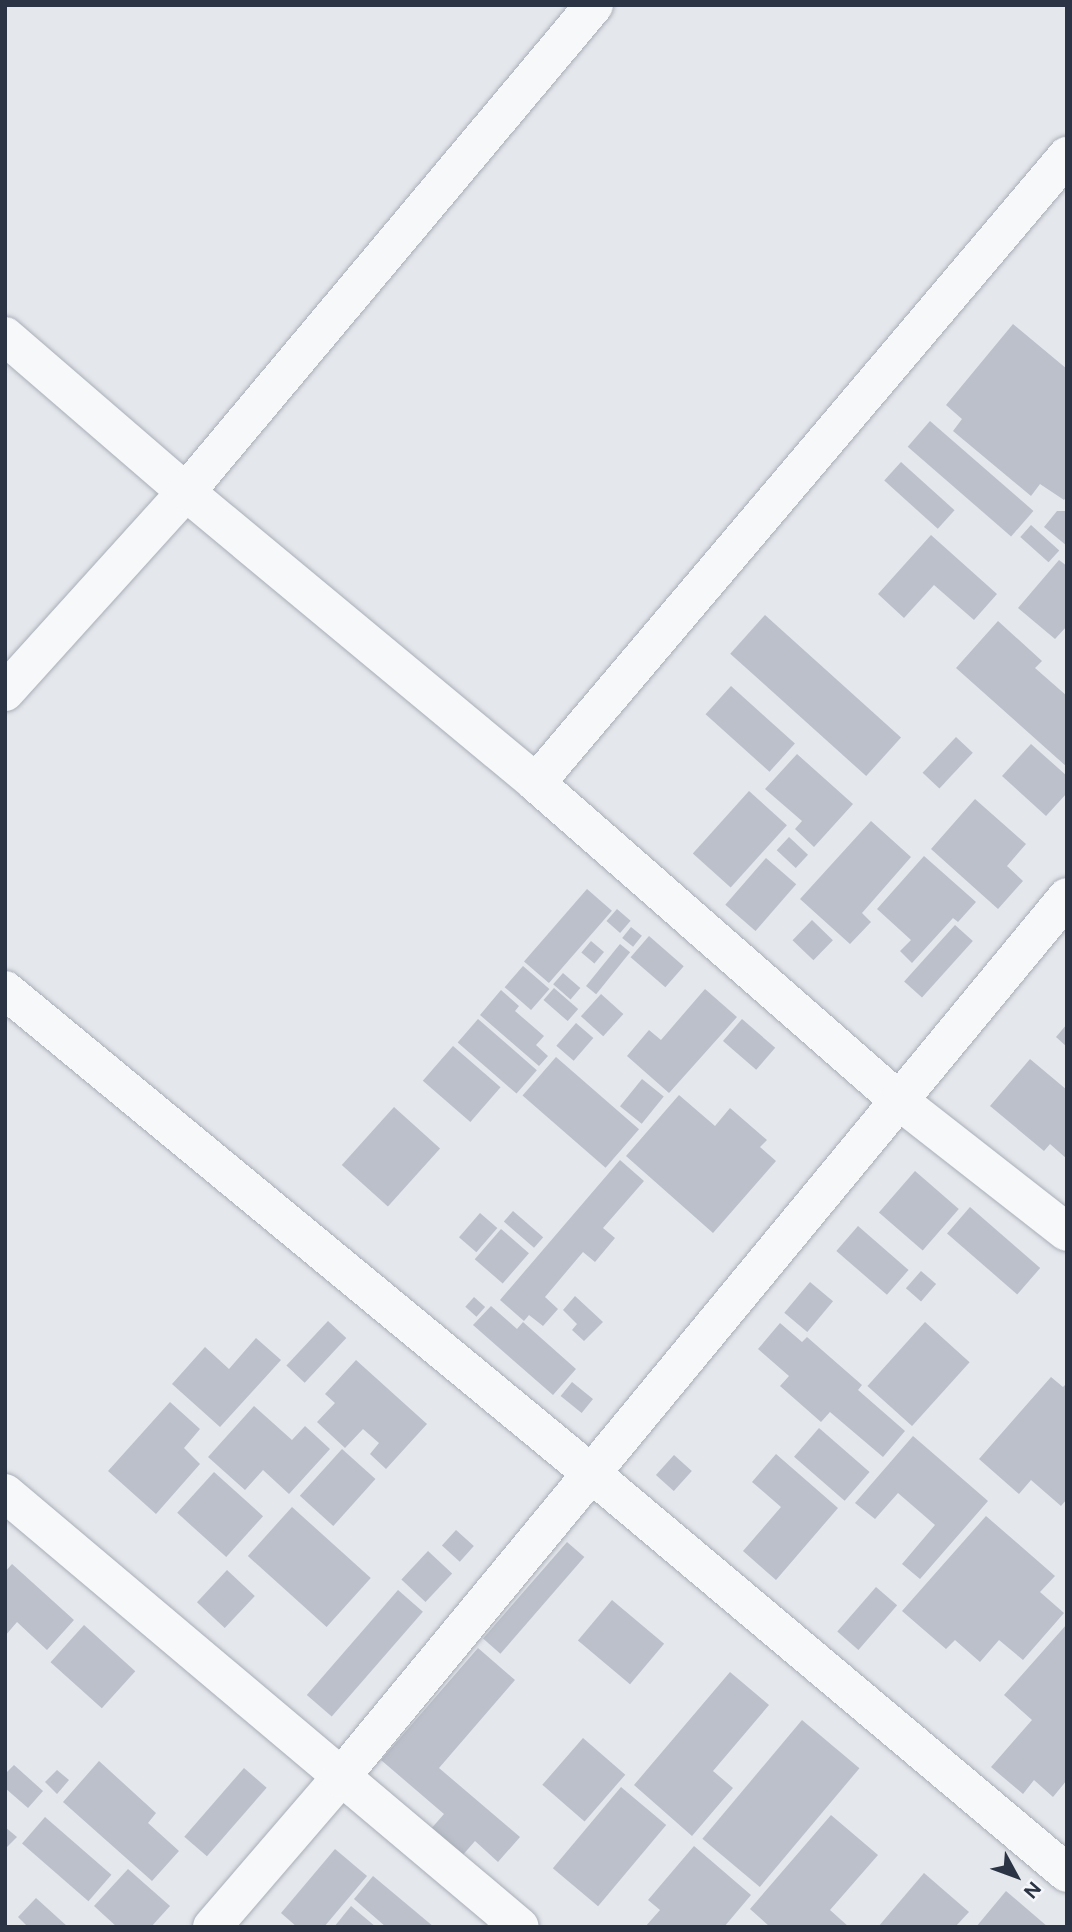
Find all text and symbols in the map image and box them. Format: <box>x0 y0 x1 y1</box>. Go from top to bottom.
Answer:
north arrow <box>981 1841 1051 1911</box>
text: N <box>1019 1877 1046 1903</box>

